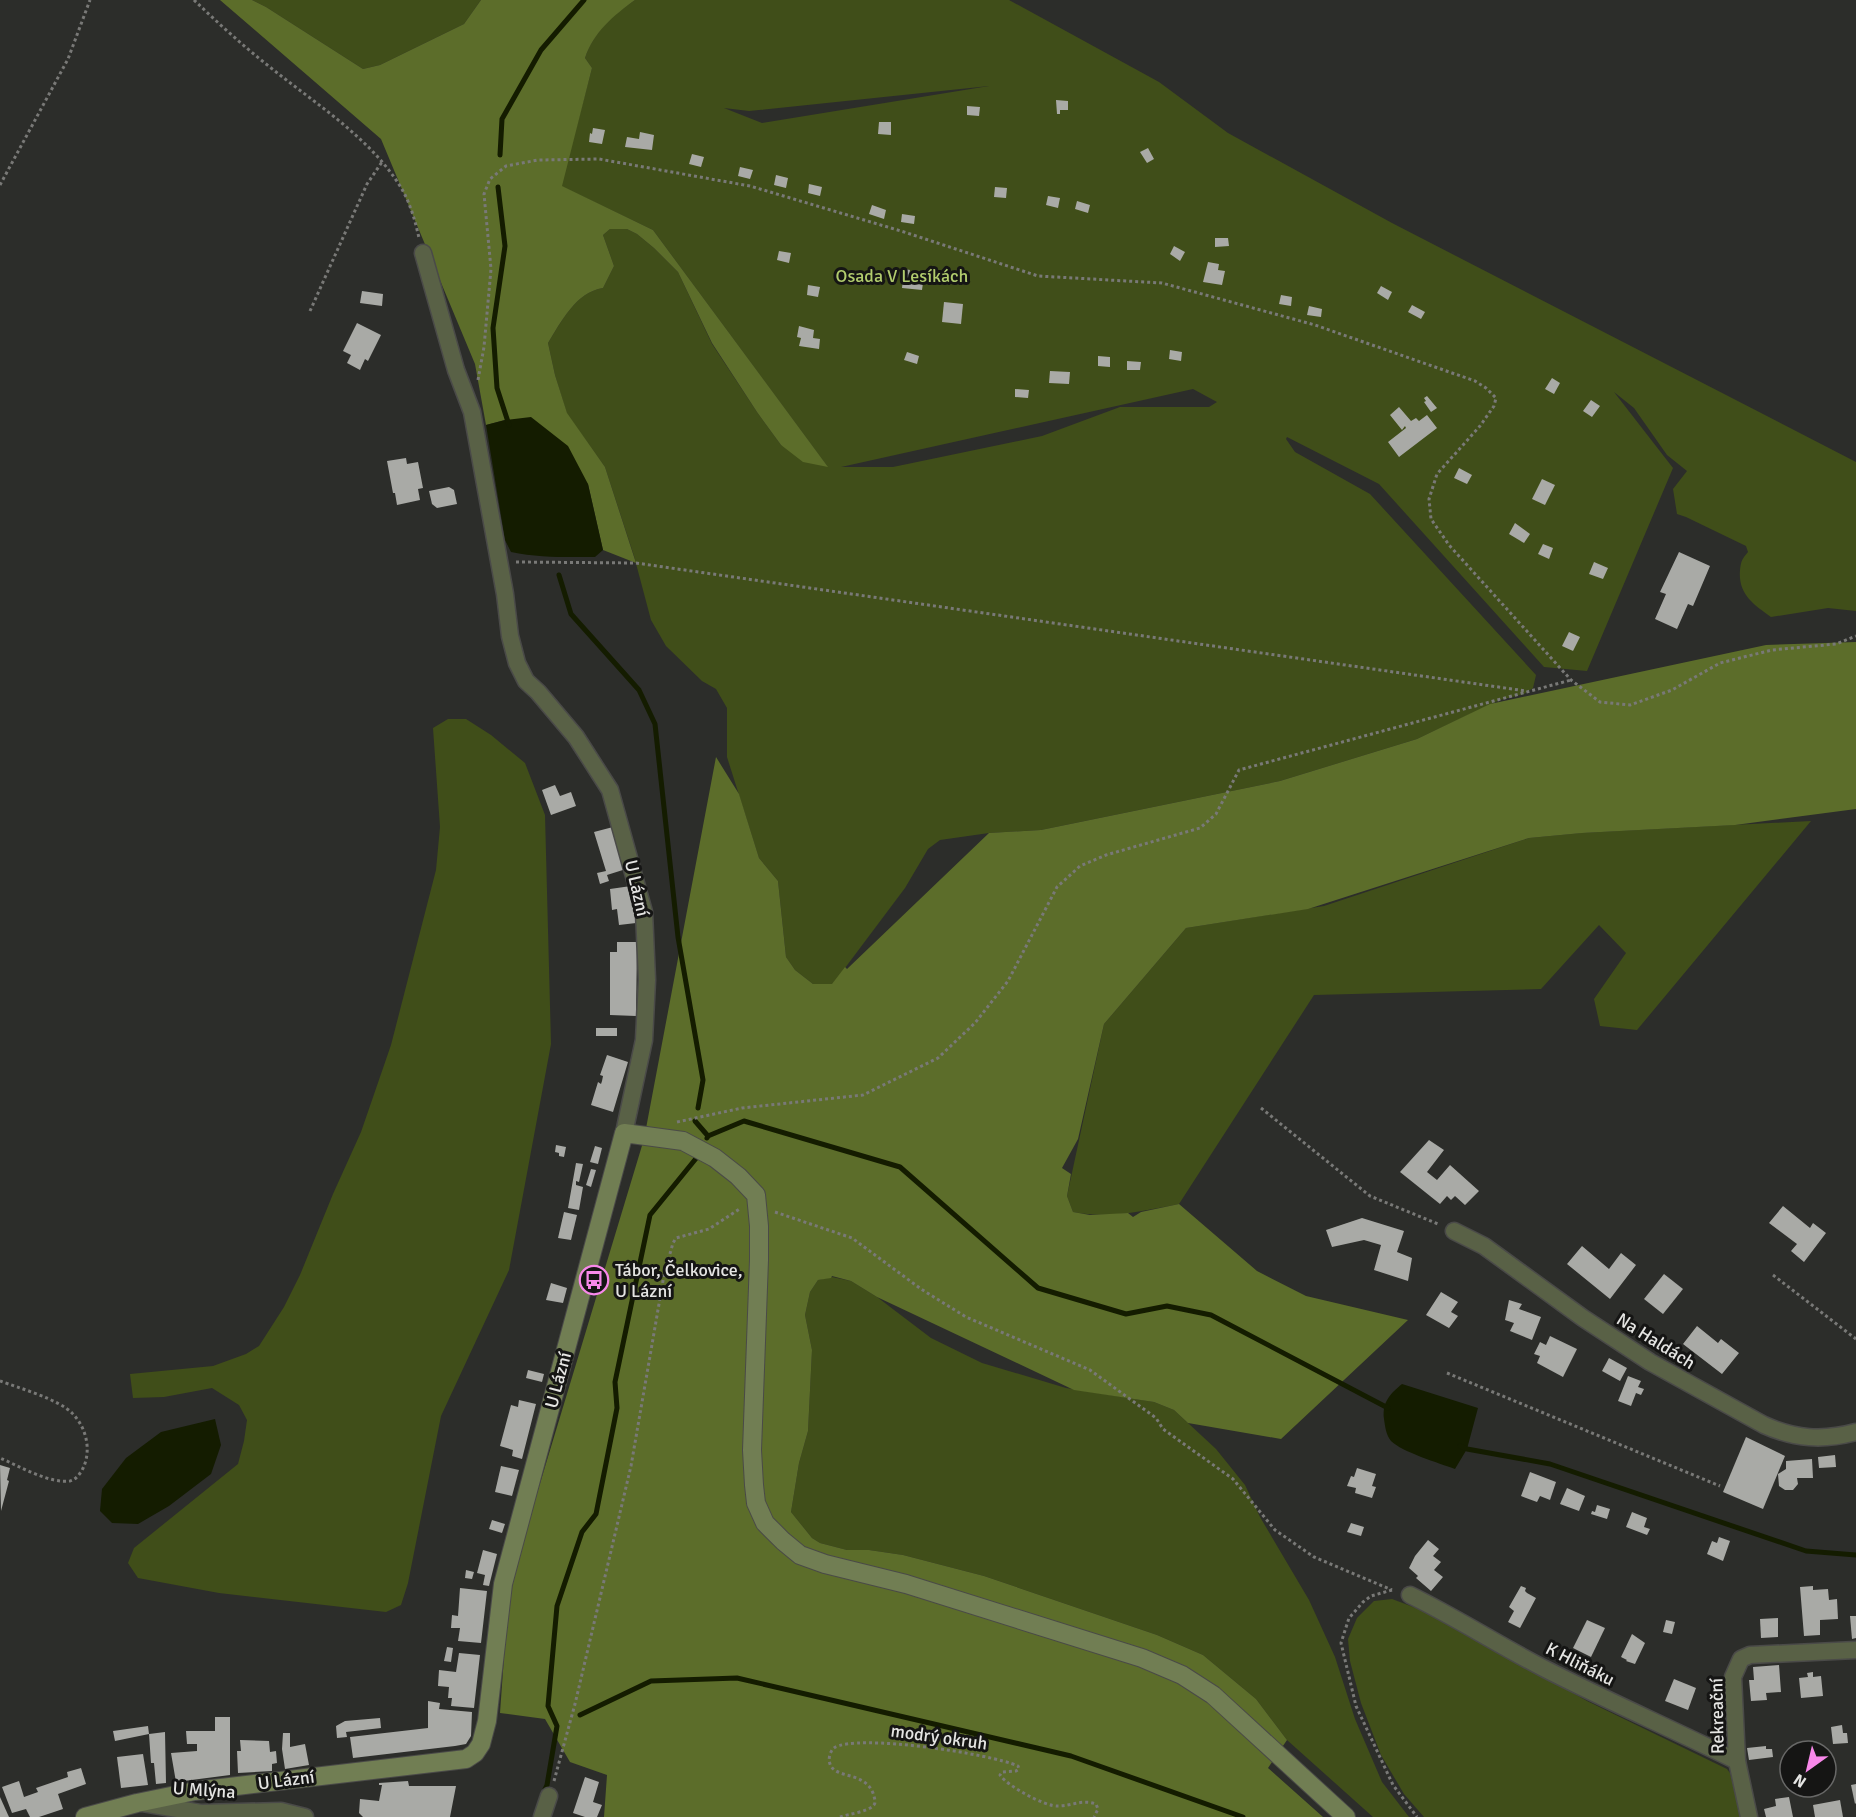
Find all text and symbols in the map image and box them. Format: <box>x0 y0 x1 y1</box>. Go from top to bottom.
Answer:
park label: Osada V Lesíkách <box>836 265 968 287</box>
street label: U Lázní <box>620 858 654 918</box>
place label: Tábor, Čelkovice, U Lázní <box>615 1259 743 1302</box>
bus stop icon: Tábor, Čelkovice, U Lázní <box>578 1264 610 1296</box>
street label: Na Haldách <box>1613 1308 1699 1374</box>
street label: U Lázní <box>540 1349 576 1410</box>
street label: K Hliňáku <box>1542 1637 1618 1691</box>
street label: Rekreační <box>1705 1678 1729 1754</box>
street label: modrý okruh <box>889 1719 989 1755</box>
north arrow <box>1778 1739 1838 1799</box>
street label: U Lázní <box>256 1766 316 1794</box>
text: N <box>1790 1769 1810 1792</box>
street label: U Mlýna <box>172 1777 236 1803</box>

